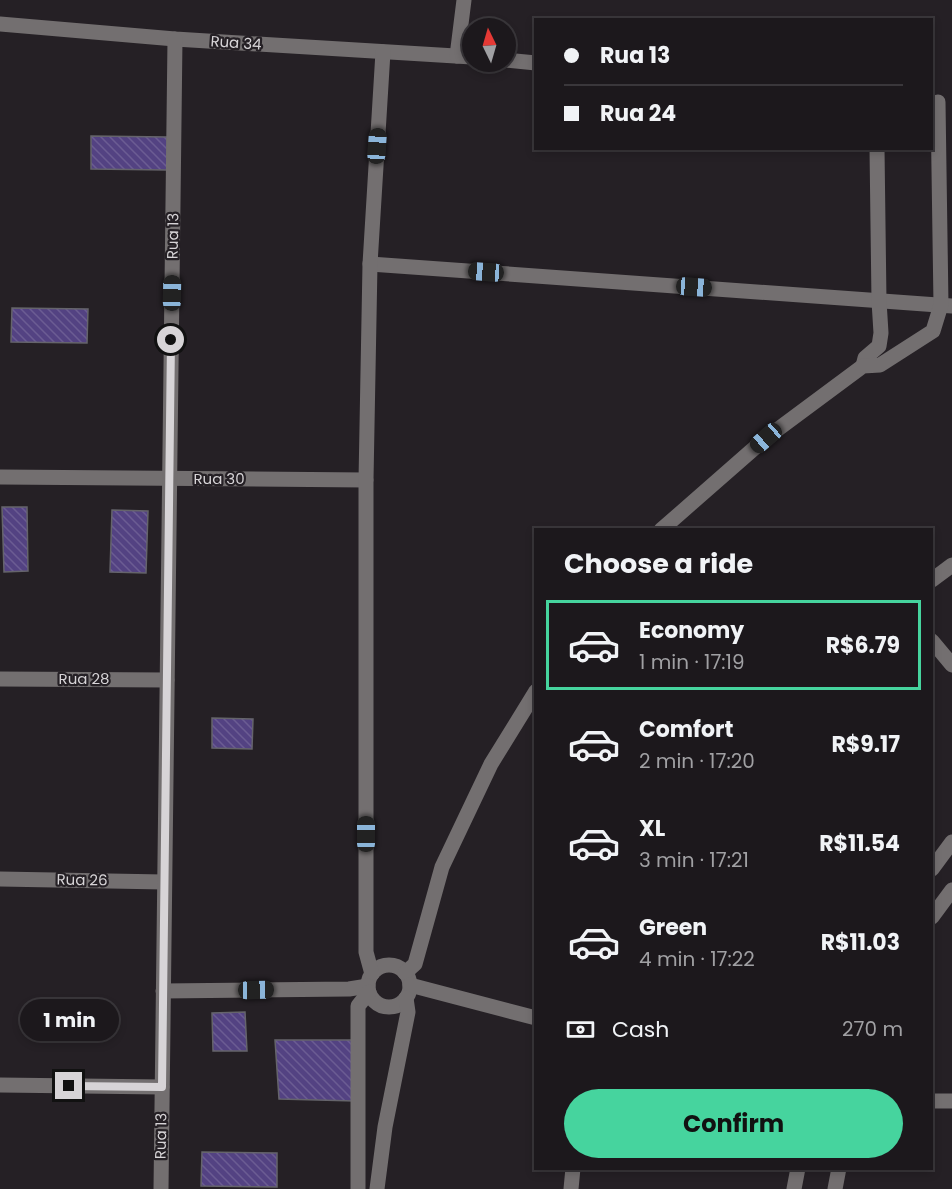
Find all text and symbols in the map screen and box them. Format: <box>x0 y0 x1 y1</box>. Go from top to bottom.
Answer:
north arrow <box>462 18 516 72</box>
map controls <box>462 18 516 72</box>
street label: Rua 34 <box>210 30 262 55</box>
text: Rua 13 <box>600 40 670 71</box>
text: Rua 24 <box>600 98 676 129</box>
car <box>367 127 387 165</box>
street label: Rua 13 <box>162 213 183 259</box>
car <box>467 262 505 282</box>
car <box>163 275 181 311</box>
car <box>675 277 713 297</box>
route start <box>157 326 184 353</box>
car <box>747 419 785 457</box>
street label: Rua 30 <box>193 468 245 489</box>
text: Choose a ride <box>564 545 753 582</box>
text: Economy <box>639 615 744 646</box>
icon: car <box>567 618 621 672</box>
text: R$6.79 <box>826 630 900 661</box>
text: 1 min · 17:19 <box>639 648 745 676</box>
street label: Rua 28 <box>59 668 109 689</box>
text: Comfort <box>639 714 733 745</box>
icon: car <box>567 717 621 771</box>
text: R$9.17 <box>831 729 900 760</box>
text: 2 min · 17:20 <box>639 747 755 775</box>
text: XL <box>639 813 665 844</box>
car <box>357 816 375 852</box>
icon: car <box>567 816 621 870</box>
text: R$11.54 <box>819 828 900 859</box>
text: 3 min · 17:21 <box>639 846 749 874</box>
street label: Rua 26 <box>56 869 108 890</box>
text: Green <box>639 912 707 943</box>
icon: car <box>567 915 621 969</box>
text: R$11.03 <box>821 927 900 958</box>
text: 4 min · 17:22 <box>639 945 755 973</box>
car <box>238 981 274 999</box>
callout: 1 min <box>20 999 118 1041</box>
text: 1 min <box>43 1006 96 1034</box>
icon: cash <box>564 1013 597 1046</box>
text: Cash <box>612 1014 669 1045</box>
text: 270 m <box>842 1015 903 1043</box>
route end <box>55 1072 82 1099</box>
button: Confirm <box>564 1089 903 1158</box>
street label: Rua 13 <box>150 1113 171 1159</box>

